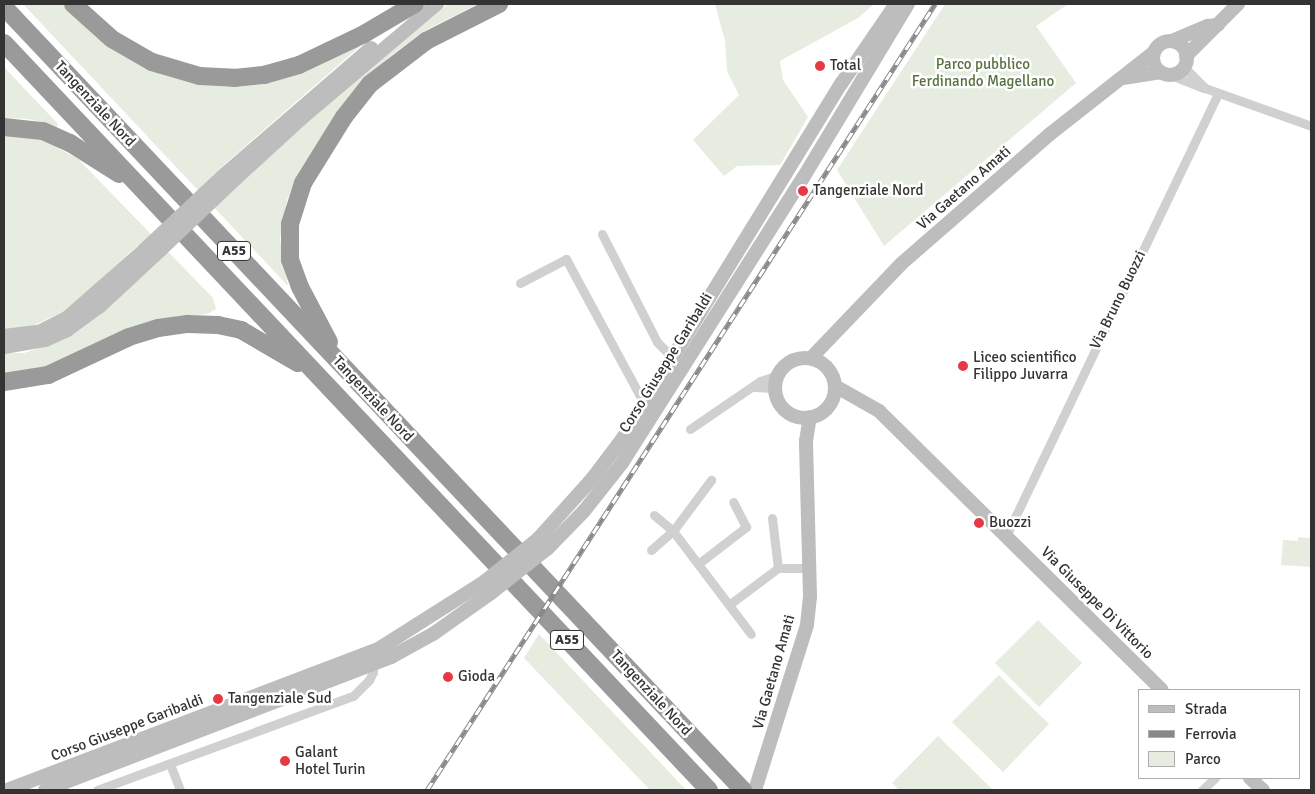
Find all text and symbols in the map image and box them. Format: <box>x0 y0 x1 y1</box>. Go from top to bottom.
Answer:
park label: Parco pubblico Ferdinando Magellano <box>912 55 1054 90</box>
street label: Tangenziale Nord <box>51 57 139 151</box>
place label: Total <box>830 57 861 75</box>
marker: Total <box>814 60 826 72</box>
street label: Via Gaetano Amati <box>913 142 1015 234</box>
place label: Tangenziale Nord <box>813 182 923 200</box>
marker: Tangenziale Nord <box>797 185 809 197</box>
road number: A55 <box>216 240 252 262</box>
street label: Via Bruno Buozzi <box>1086 248 1150 352</box>
street label: Corso Giuseppe Garibaldi <box>616 290 716 436</box>
place label: Liceo scientifico Filippo Juvarra <box>973 348 1077 383</box>
street label: Tangenziale Nord <box>329 352 417 446</box>
marker: Liceo scientifico Filippo Juvarra <box>957 360 969 372</box>
place label: Buozzi <box>989 514 1031 532</box>
marker: Buozzi <box>973 517 985 529</box>
street label: Via Giuseppe Di Vittorio <box>1037 543 1157 663</box>
street label: Via Gaetano Amati <box>749 613 799 731</box>
road number: A55 <box>550 628 584 652</box>
street label: Tangenziale Nord <box>607 646 695 740</box>
place label: Gioda <box>458 668 495 686</box>
marker: Gioda <box>442 671 454 683</box>
legend <box>1138 689 1300 779</box>
place label: Tangenziale Sud <box>228 690 332 708</box>
street label: Corso Giuseppe Garibaldi <box>48 691 206 765</box>
marker: Tangenziale Sud <box>212 693 224 705</box>
text: Strada <box>1185 700 1227 718</box>
text: Ferrovia <box>1185 725 1237 743</box>
place label: Galant Hotel Turin <box>295 743 365 778</box>
text: Parco <box>1185 750 1221 768</box>
marker: Galant Hotel Turin <box>279 755 291 767</box>

